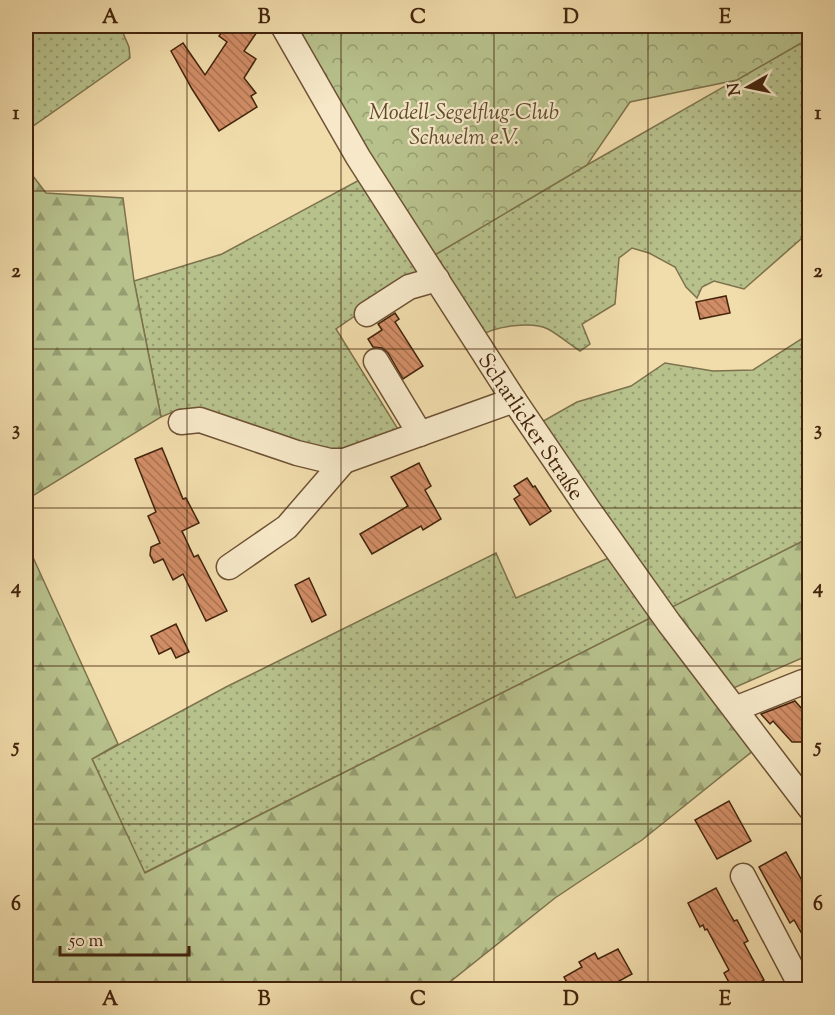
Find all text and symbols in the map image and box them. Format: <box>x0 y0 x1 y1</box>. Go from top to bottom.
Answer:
text: A <box>102 4 119 33</box>
text: B <box>258 4 271 33</box>
text: C <box>410 4 426 33</box>
text: D <box>563 4 579 33</box>
text: E <box>719 4 732 33</box>
north arrow <box>718 57 778 117</box>
text: N <box>723 81 748 97</box>
park label: Modell-Segelflug-Club Schwelm e.V. <box>369 98 559 155</box>
text: 1 <box>13 100 20 129</box>
text: 1 <box>815 100 822 129</box>
text: 2 <box>11 258 21 287</box>
text: 2 <box>813 258 823 287</box>
street label: Scharlicker Straße <box>468 348 591 508</box>
text: 3 <box>12 416 20 445</box>
text: 3 <box>814 416 822 445</box>
text: 4 <box>10 574 21 603</box>
text: 4 <box>812 574 823 603</box>
text: 5 <box>11 733 20 762</box>
text: 5 <box>813 733 822 762</box>
text: 6 <box>11 891 21 920</box>
text: 6 <box>813 891 823 920</box>
scale bar <box>60 919 189 957</box>
text: 50 m <box>68 929 104 955</box>
text: A <box>102 986 119 1015</box>
text: B <box>258 986 271 1015</box>
text: C <box>410 986 426 1015</box>
text: D <box>563 986 579 1015</box>
text: E <box>719 986 732 1015</box>

